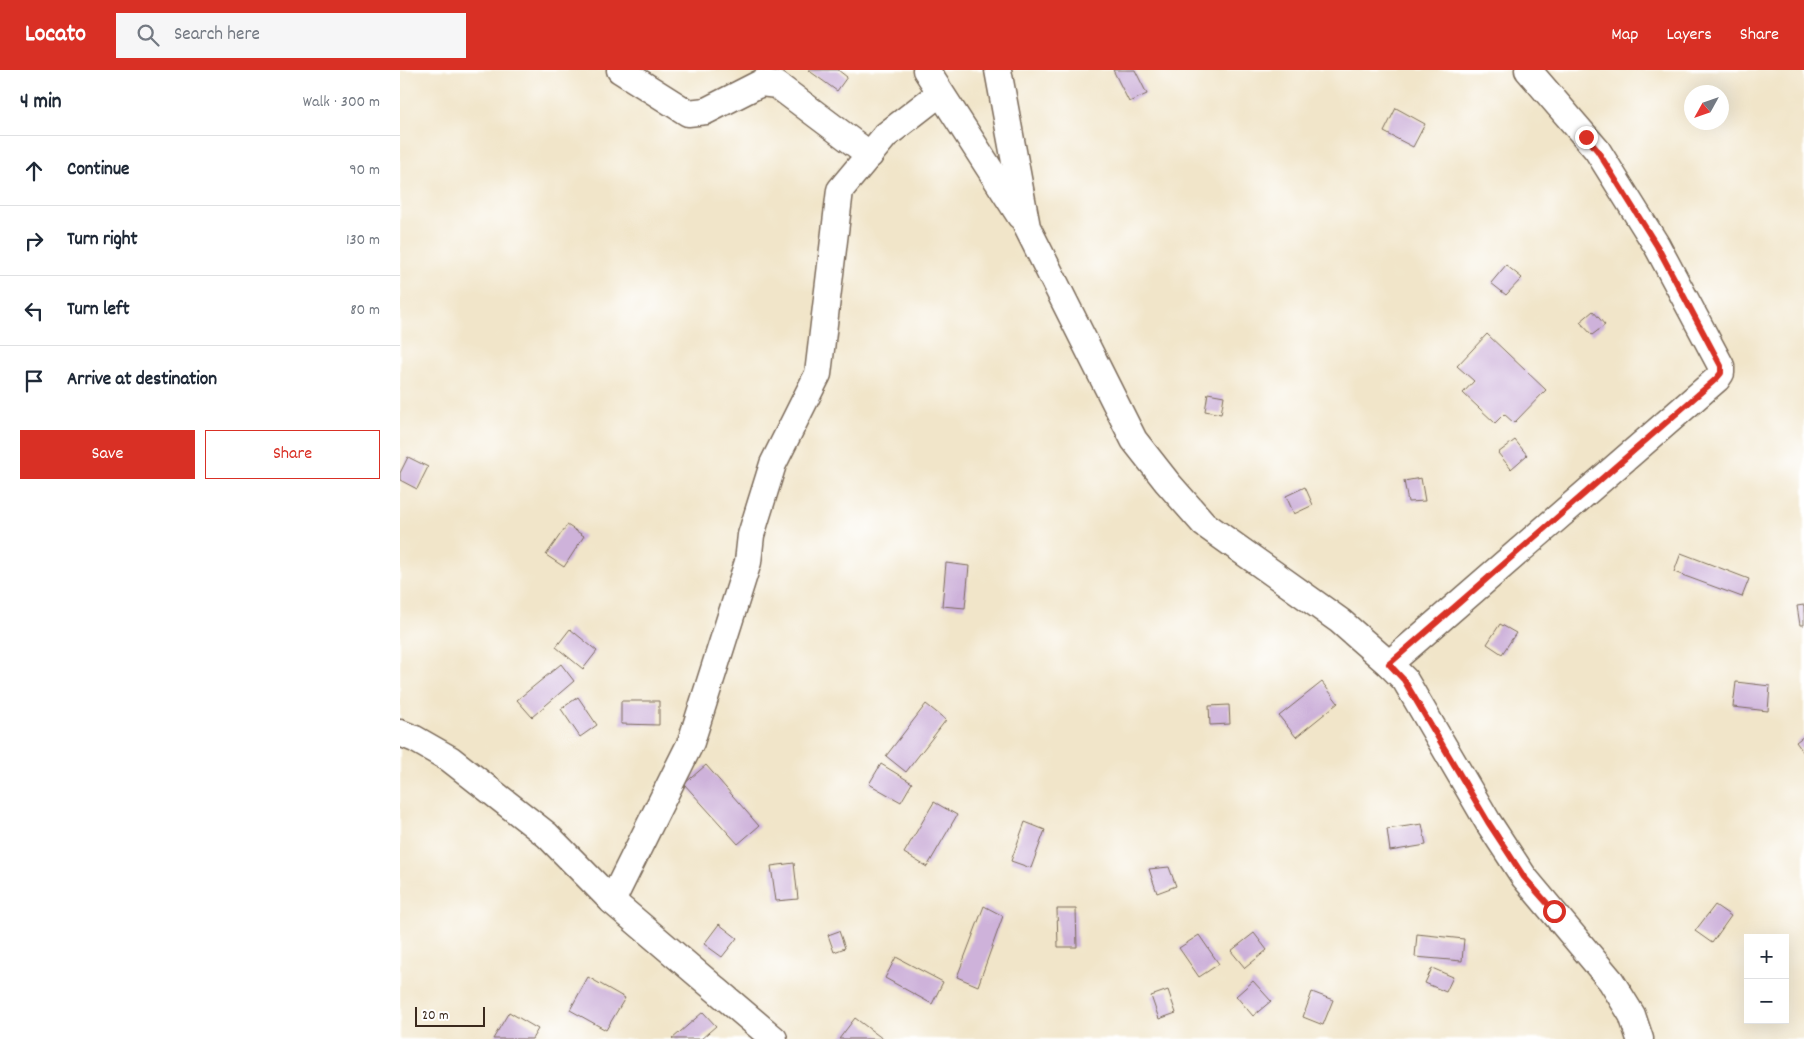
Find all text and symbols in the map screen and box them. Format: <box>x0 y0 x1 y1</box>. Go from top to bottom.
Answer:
search box <box>116 13 466 58</box>
text: Locato <box>25 18 86 52</box>
icon: search <box>134 21 162 49</box>
text: Search here <box>174 22 260 49</box>
text: Map <box>1611 23 1638 48</box>
text: Layers <box>1666 23 1712 48</box>
text: Share <box>1740 23 1779 48</box>
north arrow <box>1684 85 1729 130</box>
text: 4 min <box>20 88 62 118</box>
text: Walk · 300 m <box>303 91 380 114</box>
route end <box>1575 126 1598 149</box>
icon: ahead <box>20 157 48 185</box>
text: Continue <box>67 157 129 184</box>
text: 90 m <box>349 159 380 182</box>
icon: right <box>20 227 48 255</box>
text: Turn right <box>67 227 138 254</box>
text: 130 m <box>346 229 380 252</box>
icon: left <box>20 297 48 325</box>
text: Turn left <box>67 297 130 324</box>
text: 80 m <box>350 299 380 322</box>
icon: arrive <box>20 367 48 395</box>
text: Arrive at destination <box>67 367 217 394</box>
button: Save <box>20 430 195 479</box>
button: Share <box>205 430 380 479</box>
route start <box>1543 900 1566 923</box>
map controls <box>1744 934 1789 1024</box>
button: + <box>1744 934 1789 979</box>
button: − <box>1744 979 1789 1024</box>
scale bar <box>415 1004 485 1027</box>
text: 20 m <box>422 1006 449 1026</box>

